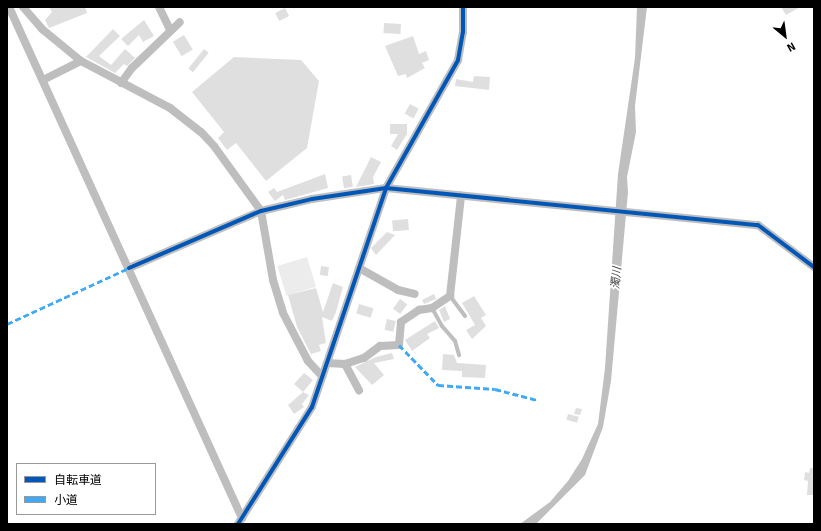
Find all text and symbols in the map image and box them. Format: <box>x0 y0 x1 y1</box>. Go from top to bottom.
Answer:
north arrow <box>765 16 805 56</box>
text: N <box>785 39 798 54</box>
water label: 濁川 <box>609 266 625 290</box>
legend <box>16 463 156 515</box>
text: 自転車道 <box>54 473 102 488</box>
text: 小道 <box>54 493 78 508</box>

